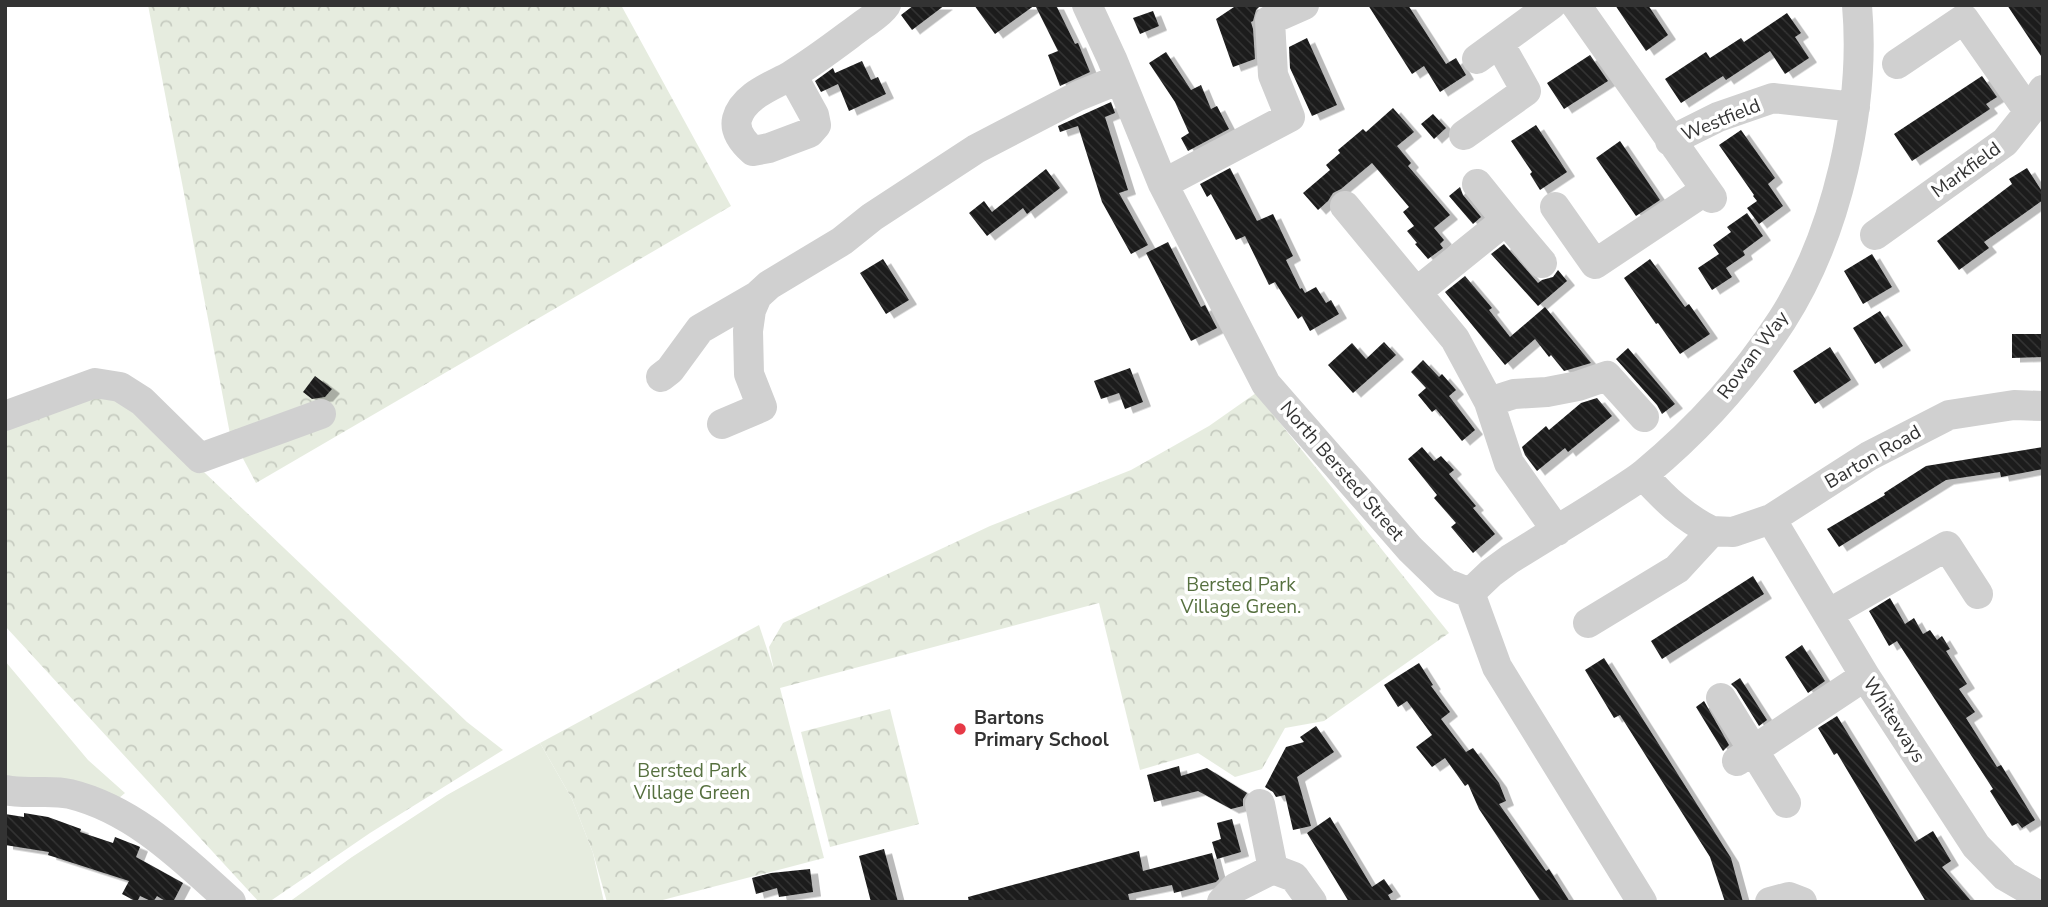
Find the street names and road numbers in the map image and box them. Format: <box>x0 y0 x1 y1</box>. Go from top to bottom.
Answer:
street label: Westfield <box>1678 92 1764 148</box>
street label: Markfield <box>1926 136 2006 204</box>
street label: Rowan Way <box>1711 305 1795 404</box>
street label: North Bersted Street <box>1274 396 1410 547</box>
street label: Barton Road <box>1820 419 1926 495</box>
street label: Whiteways <box>1857 672 1931 768</box>

